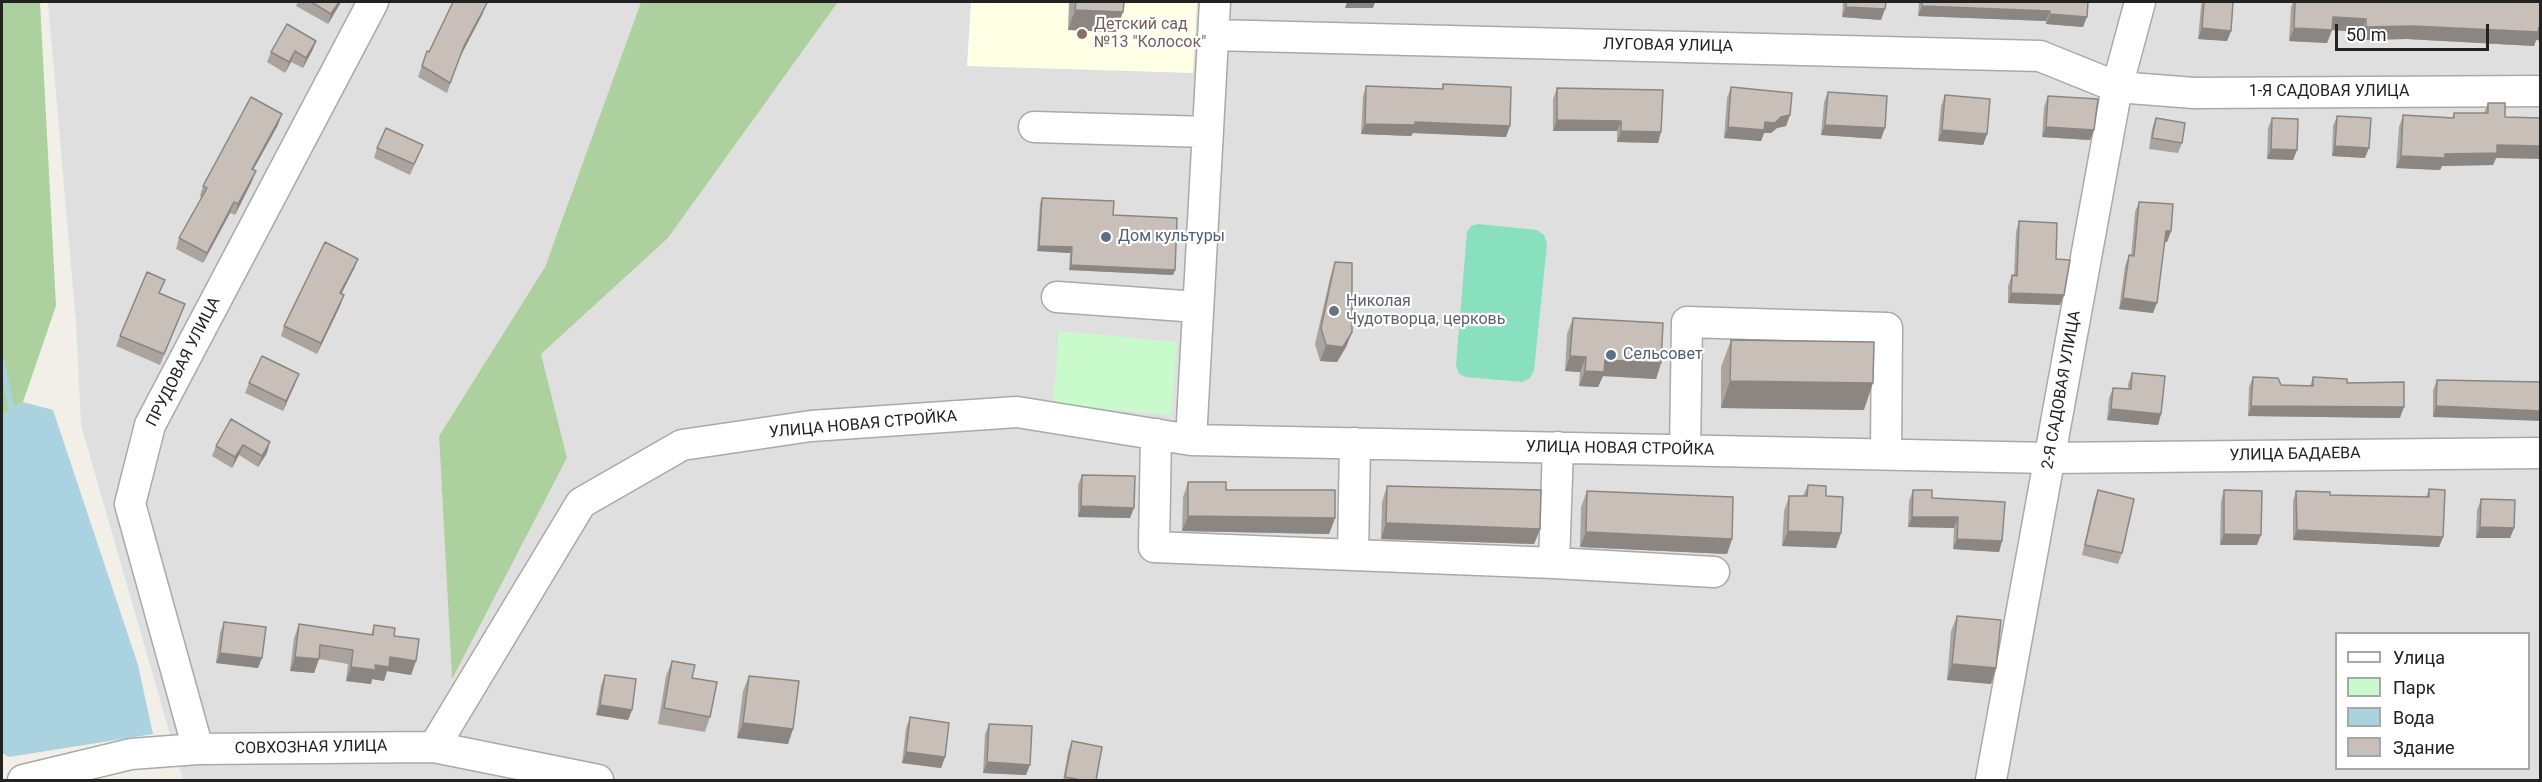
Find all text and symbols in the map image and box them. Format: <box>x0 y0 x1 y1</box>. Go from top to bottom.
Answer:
scale bar <box>2338 12 2492 50</box>
place label: Детский сад №13 "Колосок" <box>1094 15 1206 53</box>
text: 50 m <box>2346 24 2386 45</box>
marker: Детский сад №13 "Колосок" <box>1075 27 1089 41</box>
street label: ЛУГОВАЯ УЛИЦА <box>1603 35 1733 57</box>
street label: 1-Я САДОВАЯ УЛИЦА <box>2249 82 2409 102</box>
place label: Дом культуры <box>1118 227 1225 247</box>
marker: Дом культуры <box>1099 230 1113 244</box>
place label: Николая Чудотворца, церковь <box>1346 292 1505 330</box>
street label: ПРУДОВАЯ УЛИЦА <box>143 294 225 430</box>
marker: Николая Чудотворца, церковь <box>1327 304 1341 318</box>
street label: 2-Я САДОВАЯ УЛИЦА <box>2039 309 2085 471</box>
place label: Сельсовет <box>1623 345 1703 365</box>
marker: Сельсовет <box>1604 348 1618 362</box>
street label: УЛИЦА НОВАЯ СТРОЙКА <box>768 407 958 443</box>
street label: УЛИЦА НОВАЯ СТРОЙКА <box>1526 438 1714 460</box>
street label: УЛИЦА БАДАЕВА <box>2229 444 2361 466</box>
legend <box>2335 632 2530 770</box>
text: Улица <box>2393 647 2445 668</box>
text: Парк <box>2393 677 2435 698</box>
text: Вода <box>2393 707 2435 728</box>
street label: СОВХОЗНАЯ УЛИЦА <box>235 737 387 759</box>
text: Здание <box>2393 737 2455 758</box>

